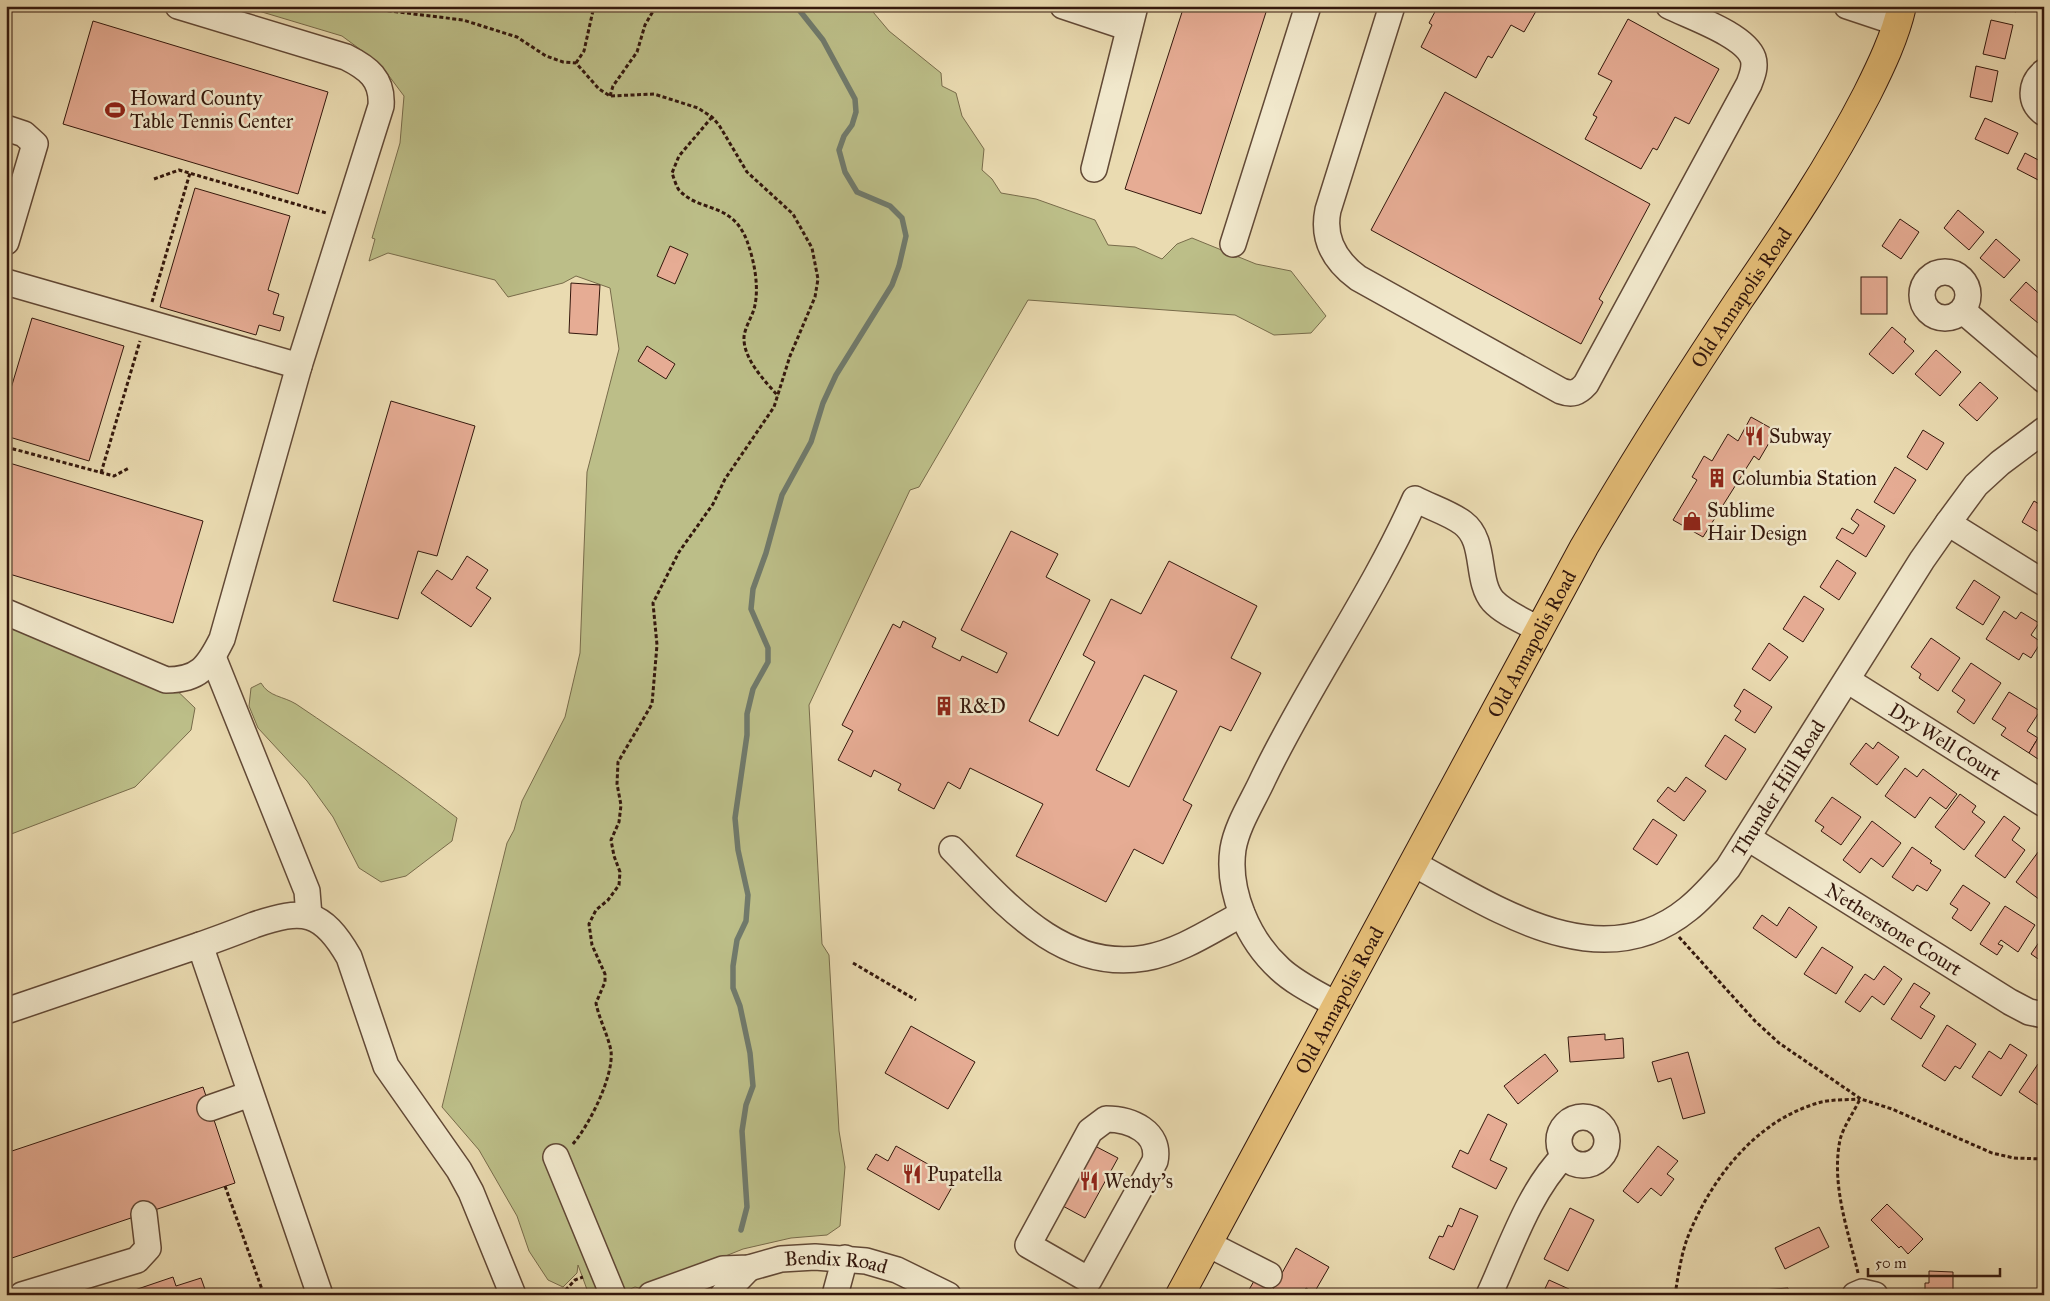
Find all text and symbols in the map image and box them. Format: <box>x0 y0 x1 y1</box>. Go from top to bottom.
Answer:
place label: Howard County Table Tennis Center <box>130 86 294 133</box>
sports icon: Howard County Table Tennis Center <box>104 99 126 121</box>
street label: Old Annapolis Road <box>1686 223 1797 372</box>
place label: Subway <box>1769 424 1832 448</box>
restaurant icon: Subway <box>1743 425 1765 447</box>
place label: Columbia Station <box>1732 466 1877 490</box>
building icon: Columbia Station <box>1706 467 1728 489</box>
place label: Sublime Hair Design <box>1707 498 1807 546</box>
shop icon: Sublime Hair Design <box>1681 510 1703 532</box>
street label: Old Annapolis Road <box>1482 566 1581 722</box>
place label: R&D <box>959 694 1006 718</box>
building icon: R&D <box>933 695 955 717</box>
street label: Dry Well Court <box>1885 698 2006 786</box>
street label: Thunder Hill Road <box>1726 716 1830 861</box>
street label: Netherstone Court <box>1821 878 1966 981</box>
street label: Old Annapolis Road <box>1290 922 1389 1078</box>
place label: Pupatella <box>927 1162 1003 1186</box>
restaurant icon: Pupatella <box>901 1163 923 1185</box>
place label: Wendy's <box>1104 1169 1173 1193</box>
restaurant icon: Wendy's <box>1078 1170 1100 1192</box>
street label: Bendix Road <box>784 1245 890 1279</box>
scale bar <box>1868 1246 2000 1278</box>
text: 50 m <box>1875 1254 1907 1272</box>

